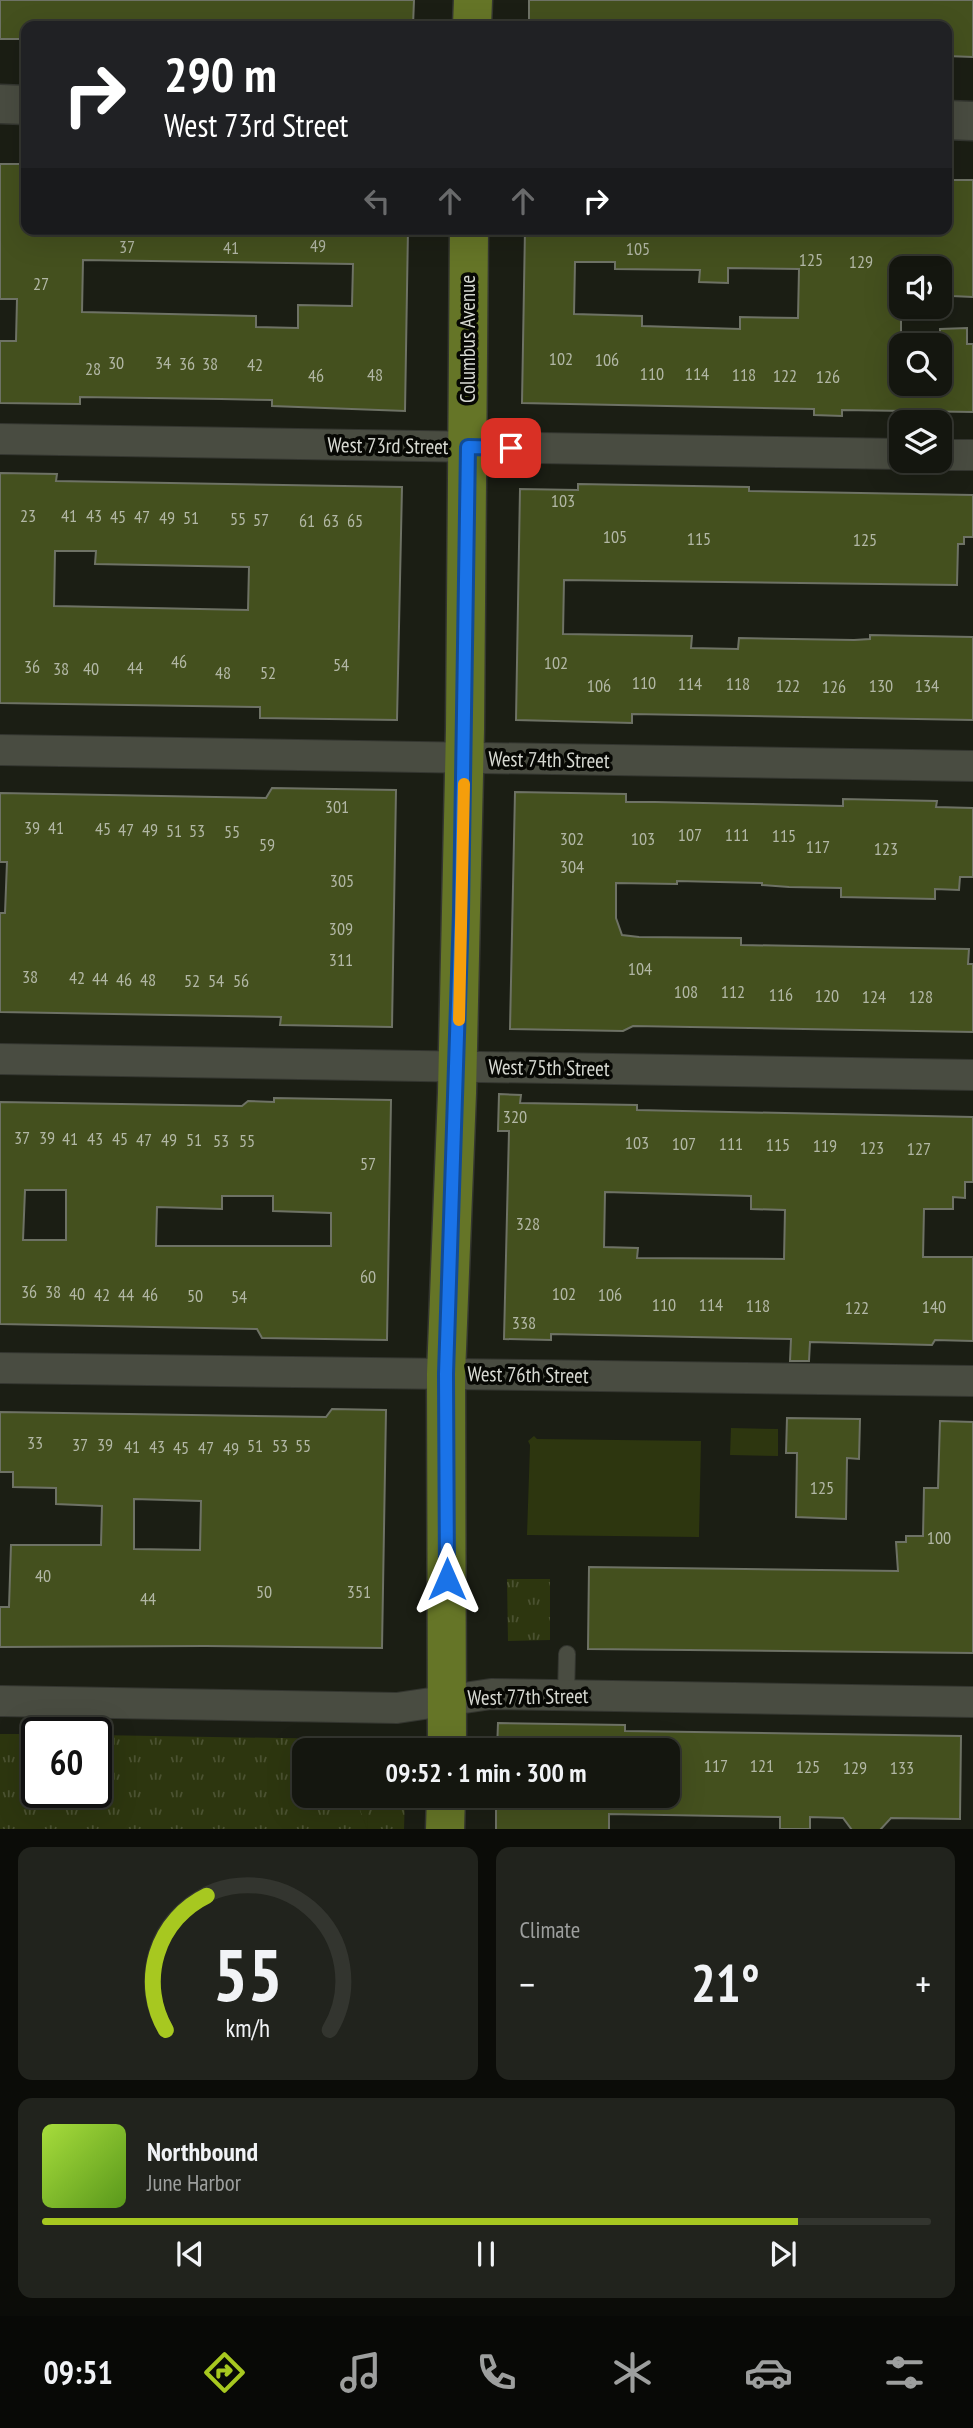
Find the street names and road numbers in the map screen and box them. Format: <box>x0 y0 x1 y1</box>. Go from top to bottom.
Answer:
street label: Columbus Avenue <box>454 275 481 403</box>
street label: West 73rd Street <box>327 431 449 460</box>
street label: West 74th Street <box>488 745 610 774</box>
street label: West 75th Street <box>488 1053 610 1082</box>
street label: West 76th Street <box>467 1360 589 1389</box>
street label: West 77th Street <box>467 1682 589 1711</box>

